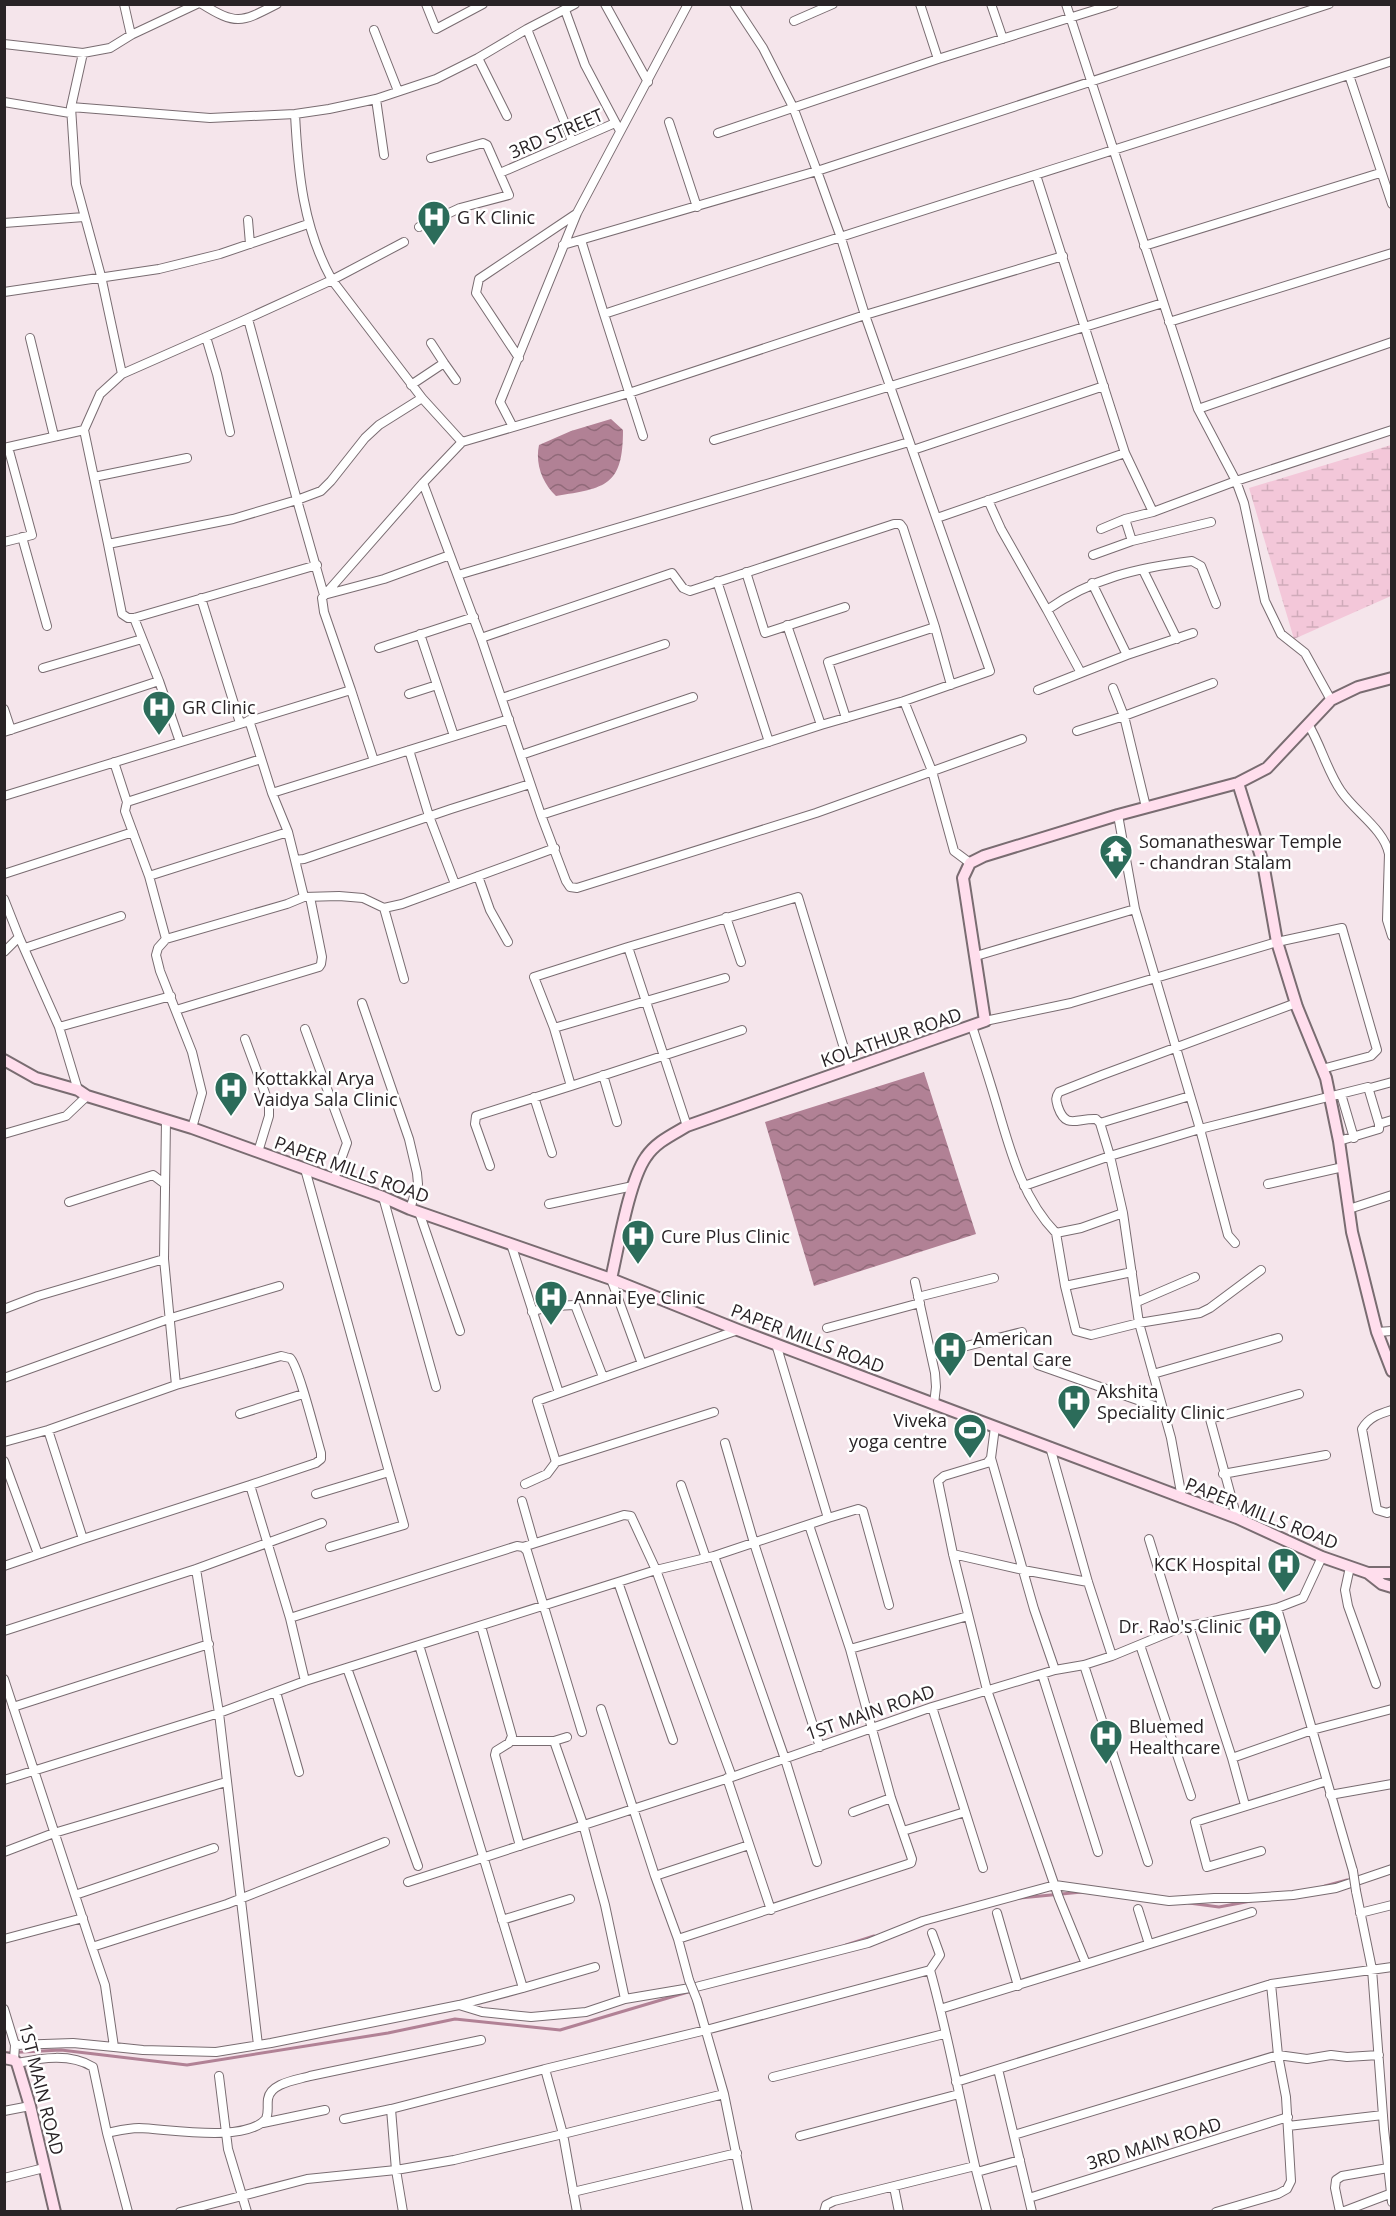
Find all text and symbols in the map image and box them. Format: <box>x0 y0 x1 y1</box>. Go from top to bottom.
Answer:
street label: 3RD STREET <box>505 102 607 164</box>
hospital icon: G K Clinic <box>416 199 452 246</box>
place label: G K Clinic <box>457 205 535 229</box>
hospital icon: GR Clinic <box>141 689 177 736</box>
place label: GR Clinic <box>182 695 256 719</box>
place label: Somanatheswar Temple - chandran Stalam <box>1139 829 1342 874</box>
temple icon: Somanatheswar Temple - chandran Stalam <box>1098 833 1134 880</box>
street label: KOLATHUR ROAD <box>817 1002 965 1072</box>
place label: Kottakkal Arya Vaidya Sala Clinic <box>254 1066 398 1111</box>
hospital icon: Kottakkal Arya Vaidya Sala Clinic <box>213 1070 249 1117</box>
street label: PAPER MILLS ROAD <box>271 1130 433 1208</box>
hospital icon: Cure Plus Clinic <box>620 1218 656 1265</box>
place label: Cure Plus Clinic <box>661 1224 790 1248</box>
hospital icon: Annai Eye Clinic <box>533 1279 569 1326</box>
place label: Annai Eye Clinic <box>574 1285 705 1309</box>
street label: PAPER MILLS ROAD <box>728 1298 888 1378</box>
place label: American Dental Care <box>973 1326 1072 1371</box>
hospital icon: American Dental Care <box>932 1330 968 1377</box>
place label: Akshita Speciality Clinic <box>1097 1379 1225 1424</box>
hospital icon: Akshita Speciality Clinic <box>1056 1383 1092 1430</box>
place label: Viveka yoga centre <box>849 1408 947 1453</box>
sports icon: Viveka yoga centre <box>952 1412 988 1459</box>
street label: PAPER MILLS ROAD <box>1182 1471 1342 1555</box>
hospital icon: KCK Hospital <box>1266 1546 1302 1593</box>
place label: KCK Hospital <box>1154 1552 1261 1576</box>
hospital icon: Dr. Rao's Clinic <box>1247 1608 1283 1655</box>
place label: Dr. Rao's Clinic <box>1118 1614 1242 1638</box>
street label: 1ST MAIN ROAD <box>802 1679 938 1745</box>
place label: Bluemed Healthcare <box>1129 1714 1220 1759</box>
hospital icon: Bluemed Healthcare <box>1088 1718 1124 1765</box>
street label: 1ST MAIN ROAD <box>14 2021 70 2157</box>
street label: 3RD MAIN ROAD <box>1084 2111 1224 2175</box>

